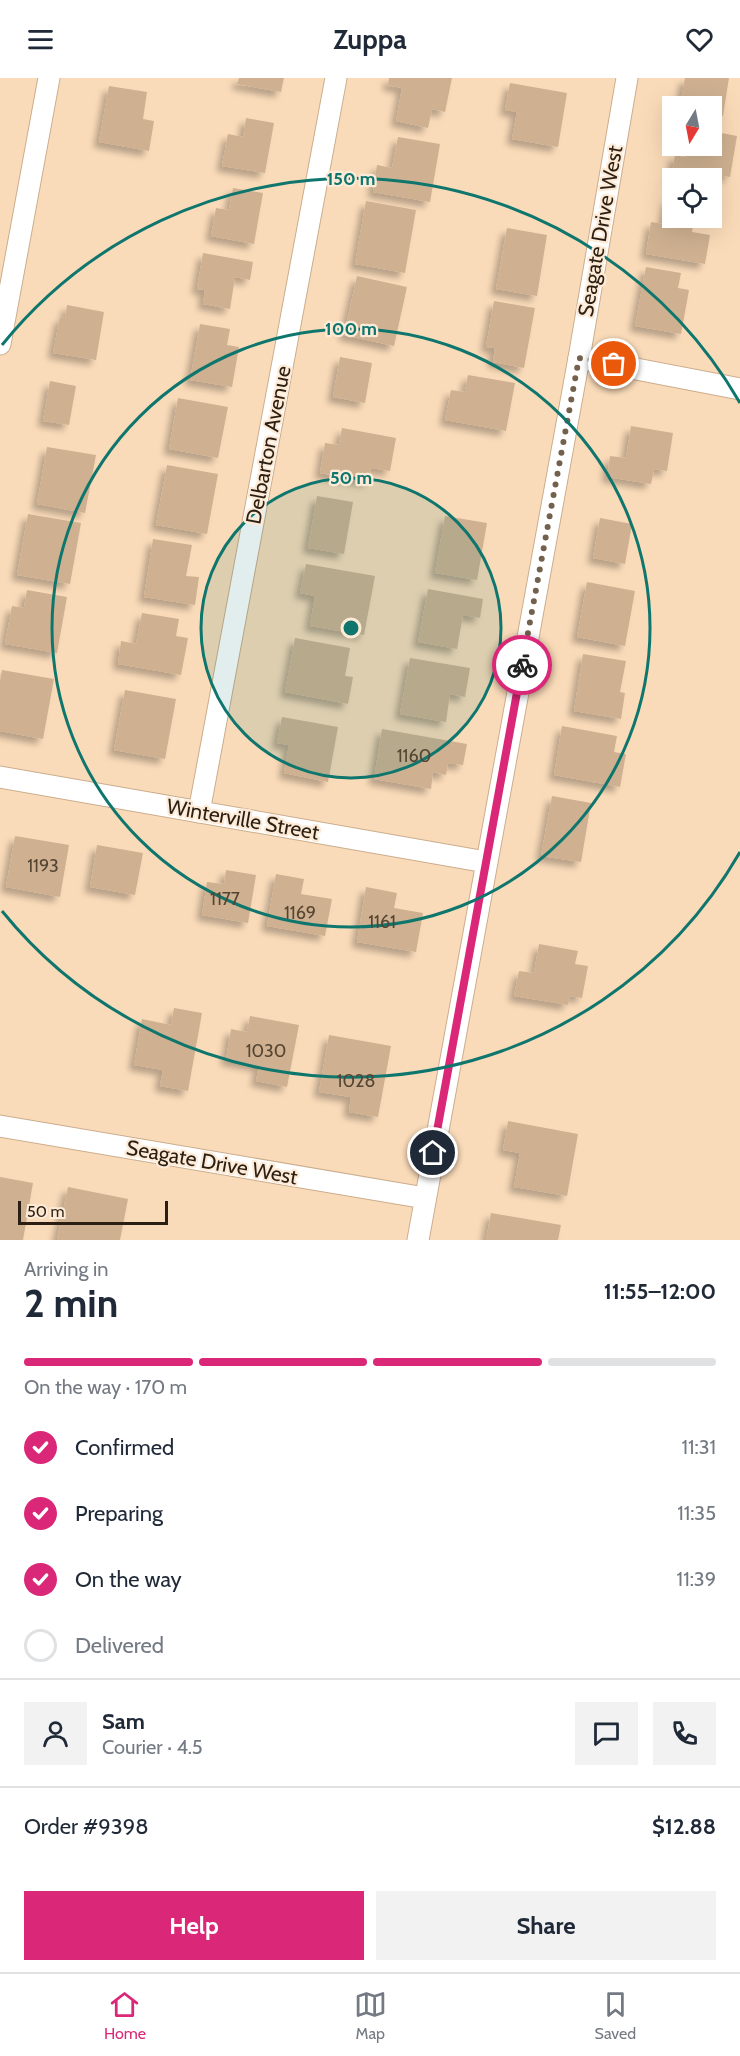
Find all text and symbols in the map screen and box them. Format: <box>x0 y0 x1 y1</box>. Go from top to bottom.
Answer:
icon: menu <box>24 23 57 56</box>
text: Zuppa <box>333 23 407 56</box>
icon: heart <box>683 23 716 56</box>
north arrow <box>662 96 722 156</box>
map controls <box>662 96 722 228</box>
street label: Seagate Drive West <box>573 143 627 319</box>
text: 150 m <box>327 168 375 190</box>
button: locate <box>662 168 722 228</box>
text: 100 m <box>325 318 377 340</box>
pin <box>588 338 639 389</box>
icon: bag <box>597 347 630 380</box>
street label: Delbarton Avenue <box>240 363 296 526</box>
text: 50 m <box>330 467 372 489</box>
centre of rings <box>341 618 361 638</box>
courier <box>492 635 552 695</box>
icon: bike <box>506 649 539 682</box>
house number: 1160 <box>397 745 431 767</box>
street label: Winterville Street <box>165 793 321 845</box>
house number: 1193 <box>27 855 59 877</box>
house number: 1177 <box>210 888 240 910</box>
house number: 1169 <box>284 902 316 924</box>
house number: 1161 <box>368 911 396 933</box>
house number: 1030 <box>246 1040 286 1062</box>
house number: 1028 <box>337 1070 375 1092</box>
pin <box>407 1127 458 1178</box>
street label: Seagate Drive West <box>124 1135 300 1189</box>
icon: home <box>416 1136 449 1169</box>
scale bar <box>18 1198 168 1226</box>
text: 50 m <box>27 1202 64 1221</box>
text: Arriving in <box>24 1257 108 1281</box>
text: 11:55–12:00 <box>604 1278 716 1305</box>
text: 2 min <box>24 1279 118 1327</box>
text: On the way · 170 m <box>24 1375 187 1399</box>
icon: check <box>24 1431 57 1464</box>
text: Confirmed <box>75 1434 174 1461</box>
text: 11:31 <box>681 1435 716 1459</box>
icon: check <box>24 1497 57 1530</box>
text: Preparing <box>75 1500 163 1527</box>
text: 11:35 <box>677 1501 716 1525</box>
icon: check <box>24 1563 57 1596</box>
text: On the way <box>75 1566 182 1593</box>
text: 11:39 <box>677 1567 716 1591</box>
text: Delivered <box>75 1632 164 1659</box>
button: person <box>24 1702 87 1765</box>
button: chat <box>575 1702 638 1765</box>
button: phone <box>653 1702 716 1765</box>
text: Sam <box>102 1708 145 1735</box>
text: Courier · 4.5 <box>102 1735 203 1759</box>
text: Order #9398 <box>24 1813 149 1840</box>
text: $12.88 <box>652 1813 716 1840</box>
button: Help <box>24 1891 364 1960</box>
button: Share <box>376 1891 716 1960</box>
tab: Home <box>104 1988 146 2043</box>
tab: Map <box>354 1988 387 2043</box>
tab: Saved <box>595 1988 636 2043</box>

